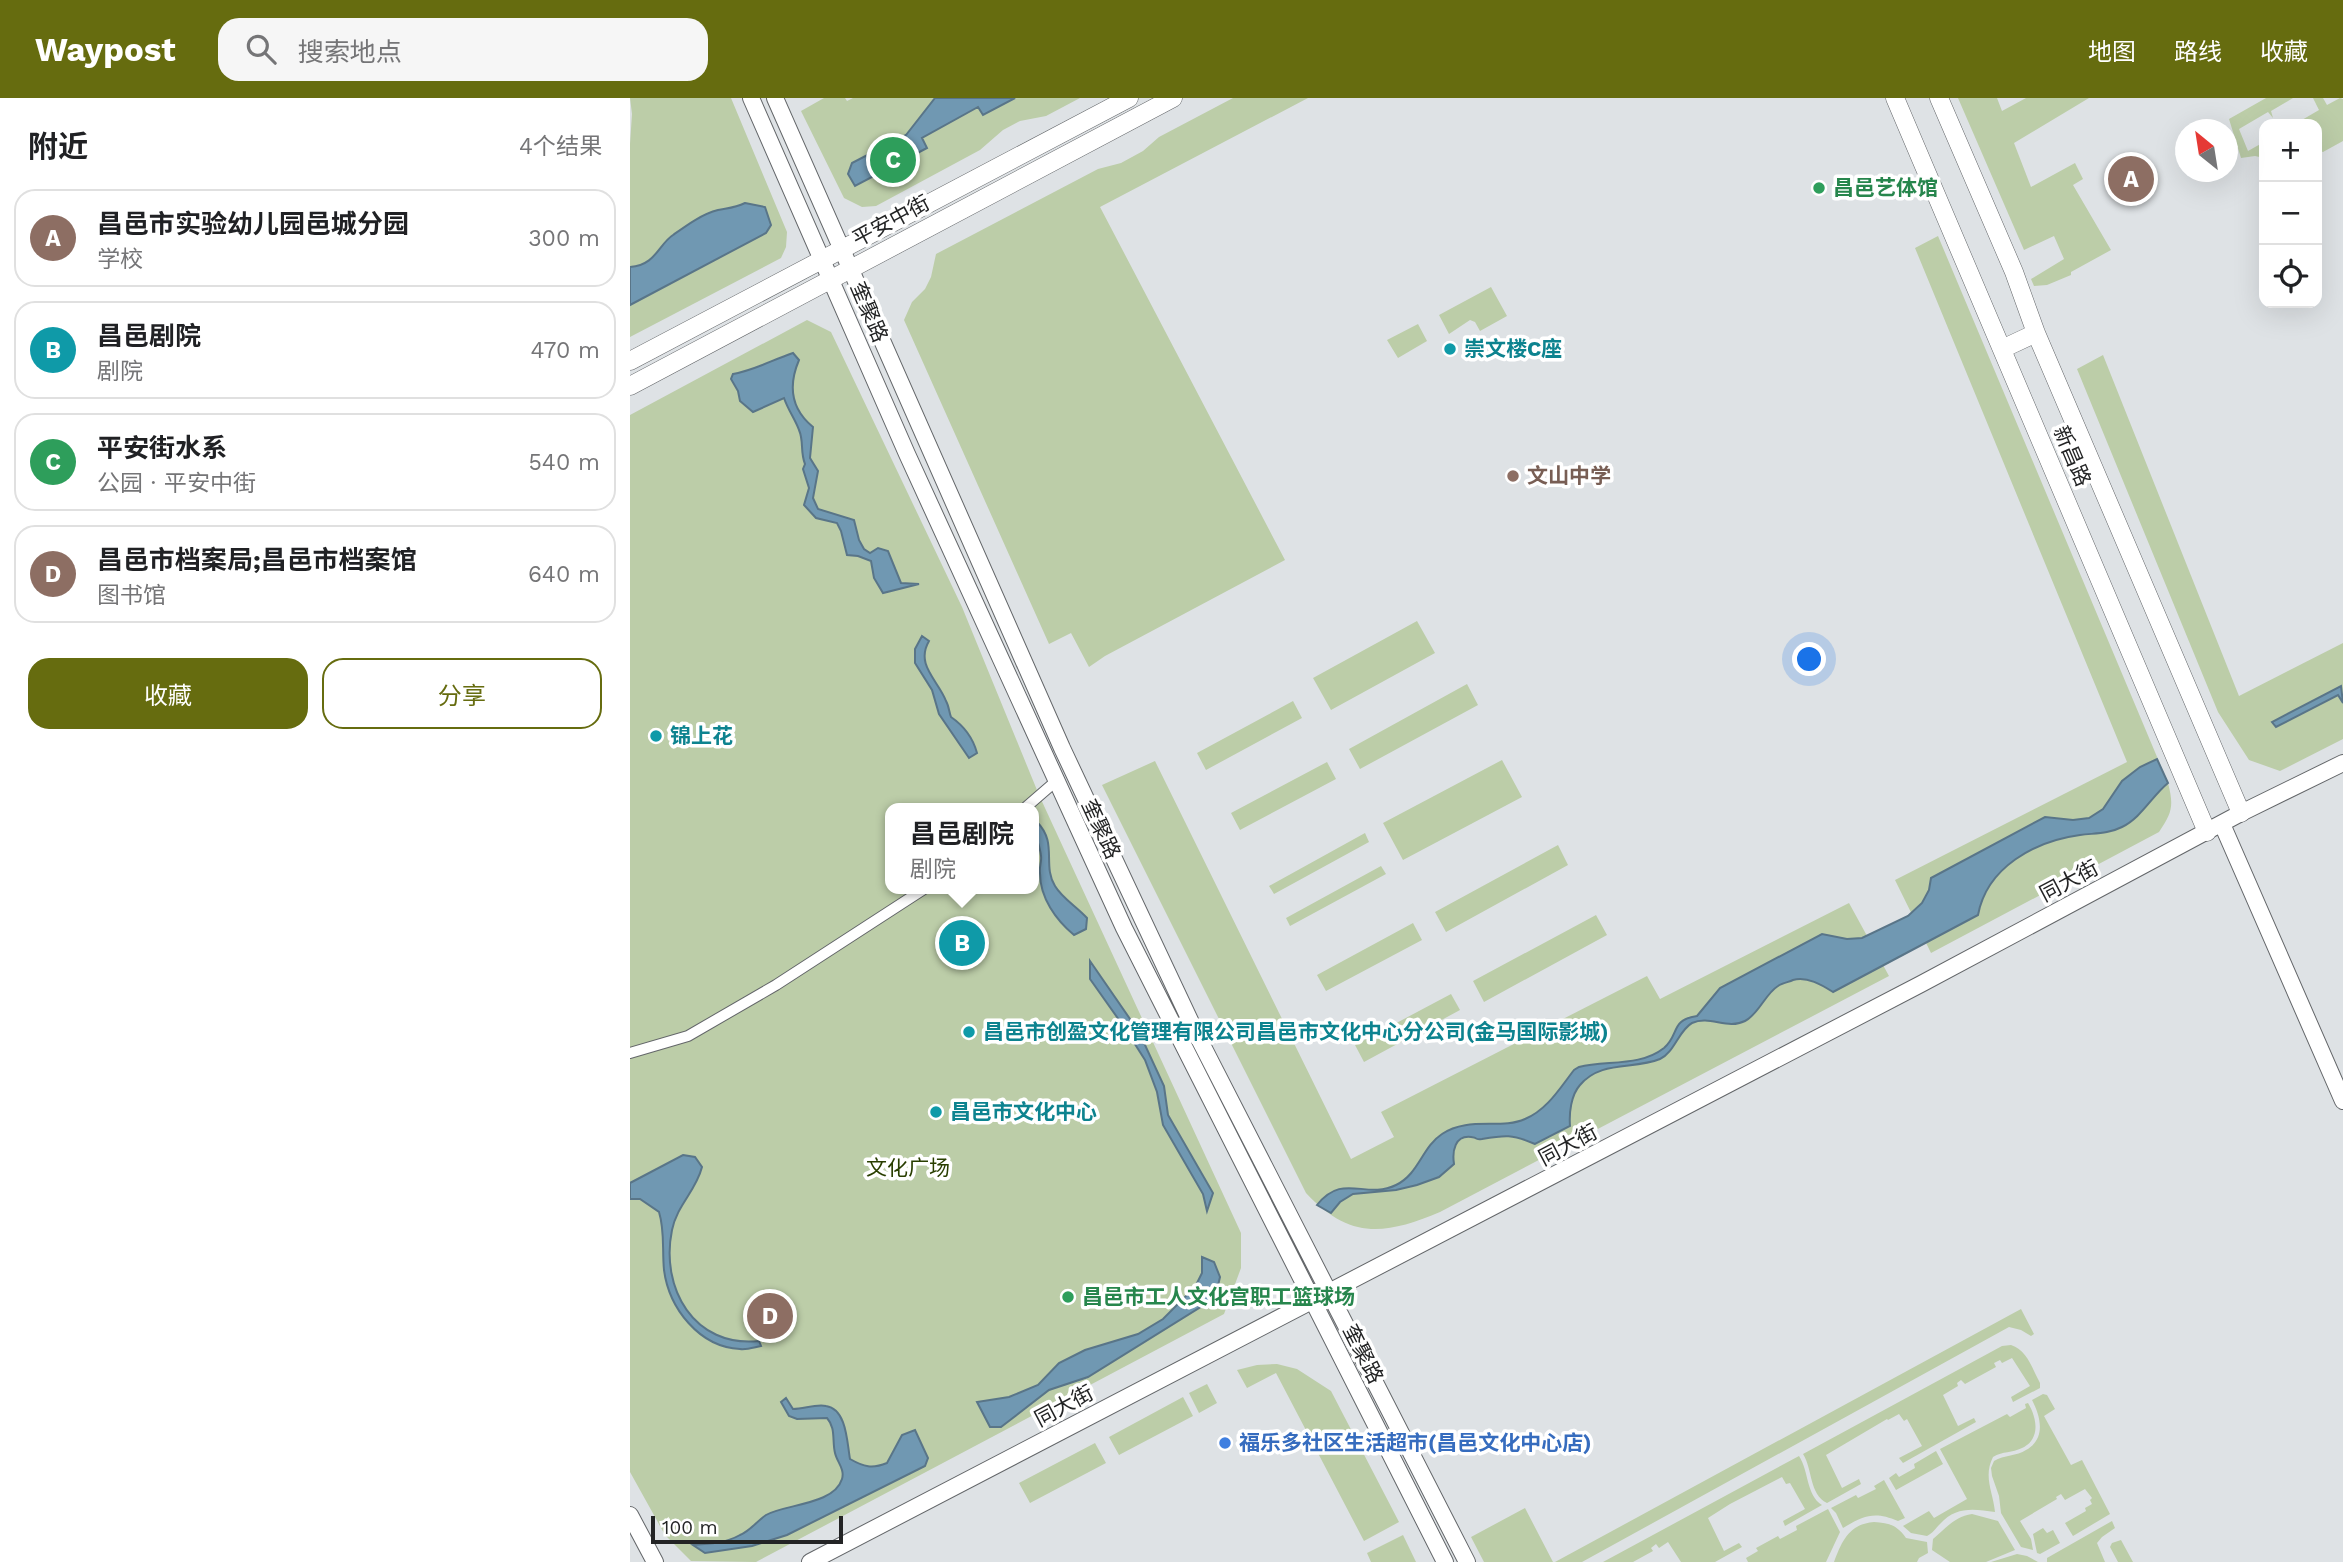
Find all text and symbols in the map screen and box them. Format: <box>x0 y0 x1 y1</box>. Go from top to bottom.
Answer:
search box <box>218 18 708 81</box>
text: Waypost <box>35 30 176 69</box>
icon: search <box>242 30 280 68</box>
text: 搜索地点 <box>298 37 402 67</box>
text: 地图 <box>2088 38 2136 66</box>
text: 路线 <box>2174 38 2222 66</box>
text: 收藏 <box>2260 38 2308 66</box>
north arrow <box>2175 119 2238 182</box>
map controls <box>2259 119 2322 308</box>
button: + <box>2259 119 2322 182</box>
text: 附近 <box>28 129 88 164</box>
text: 4个结果 <box>519 133 602 160</box>
pin: C <box>870 134 916 186</box>
pin: A <box>2108 153 2154 205</box>
place label: 昌邑艺体馆 <box>1833 175 1938 200</box>
marker: 昌邑艺体馆 <box>1811 180 1827 196</box>
button: − <box>2259 182 2322 245</box>
street label: 平安中街 <box>848 190 934 251</box>
text: 昌邑市实验幼儿园邑城分园 <box>97 209 409 239</box>
text: A <box>45 225 61 252</box>
text: 300 m <box>528 225 600 252</box>
button: locate <box>2259 245 2322 308</box>
text: 学校 <box>97 246 143 273</box>
street label: 奎聚路 <box>846 278 893 346</box>
text: 昌邑剧院 <box>97 321 201 351</box>
place label: 崇文楼C座 <box>1464 336 1562 361</box>
text: B <box>45 337 61 364</box>
text: 470 m <box>531 337 600 364</box>
marker: 崇文楼C座 <box>1442 341 1458 357</box>
text: 剧院 <box>97 358 143 385</box>
street label: 新昌路 <box>2049 422 2096 490</box>
text: 平安街水系 <box>97 433 227 463</box>
text: C <box>45 449 61 476</box>
text: 540 m <box>528 449 600 476</box>
place label: 文山中学 <box>1527 463 1611 488</box>
marker: 文山中学 <box>1505 468 1521 484</box>
text: 公园 · 平安中街 <box>97 470 256 497</box>
text: 昌邑市档案局;昌邑市档案馆 <box>97 545 417 575</box>
text: D <box>45 561 61 588</box>
text: 640 m <box>528 561 600 588</box>
text: 图书馆 <box>97 582 166 609</box>
your location <box>1792 642 1826 676</box>
button: 收藏 <box>28 658 308 729</box>
button: 分享 <box>322 658 602 729</box>
place label: 锦上花 <box>670 723 733 748</box>
marker: 锦上花 <box>648 728 664 744</box>
street label: 奎聚路 <box>1077 795 1126 863</box>
popup <box>885 803 1039 894</box>
text: 昌邑剧院 <box>910 819 1014 849</box>
street label: 同大街 <box>2035 855 2102 906</box>
text: 剧院 <box>910 856 956 883</box>
pin: B <box>939 917 985 969</box>
place label: 昌邑市创盈文化管理有限公司昌邑市文化中心分公司(金马国际影城) <box>983 1019 1608 1044</box>
marker: 昌邑市创盈文化管理有限公司昌邑市文化中心分公司(金马国际影城) <box>961 1024 977 1040</box>
place label: 昌邑市文化中心 <box>950 1099 1097 1124</box>
marker: 昌邑市文化中心 <box>928 1104 944 1120</box>
street label: 同大街 <box>1534 1119 1601 1170</box>
park label: 文化广场 <box>866 1155 950 1180</box>
place label: 昌邑市工人文化宫职工篮球场 <box>1082 1284 1355 1309</box>
marker: 昌邑市工人文化宫职工篮球场 <box>1060 1289 1076 1305</box>
pin: D <box>747 1290 793 1342</box>
street label: 奎聚路 <box>1338 1320 1389 1388</box>
street label: 同大街 <box>1030 1380 1097 1431</box>
place label: 福乐多社区生活超市(昌邑文化中心店) <box>1239 1430 1591 1455</box>
marker: 福乐多社区生活超市(昌邑文化中心店) <box>1217 1435 1233 1451</box>
scale bar <box>651 1513 844 1545</box>
text: 100 m <box>662 1516 718 1539</box>

